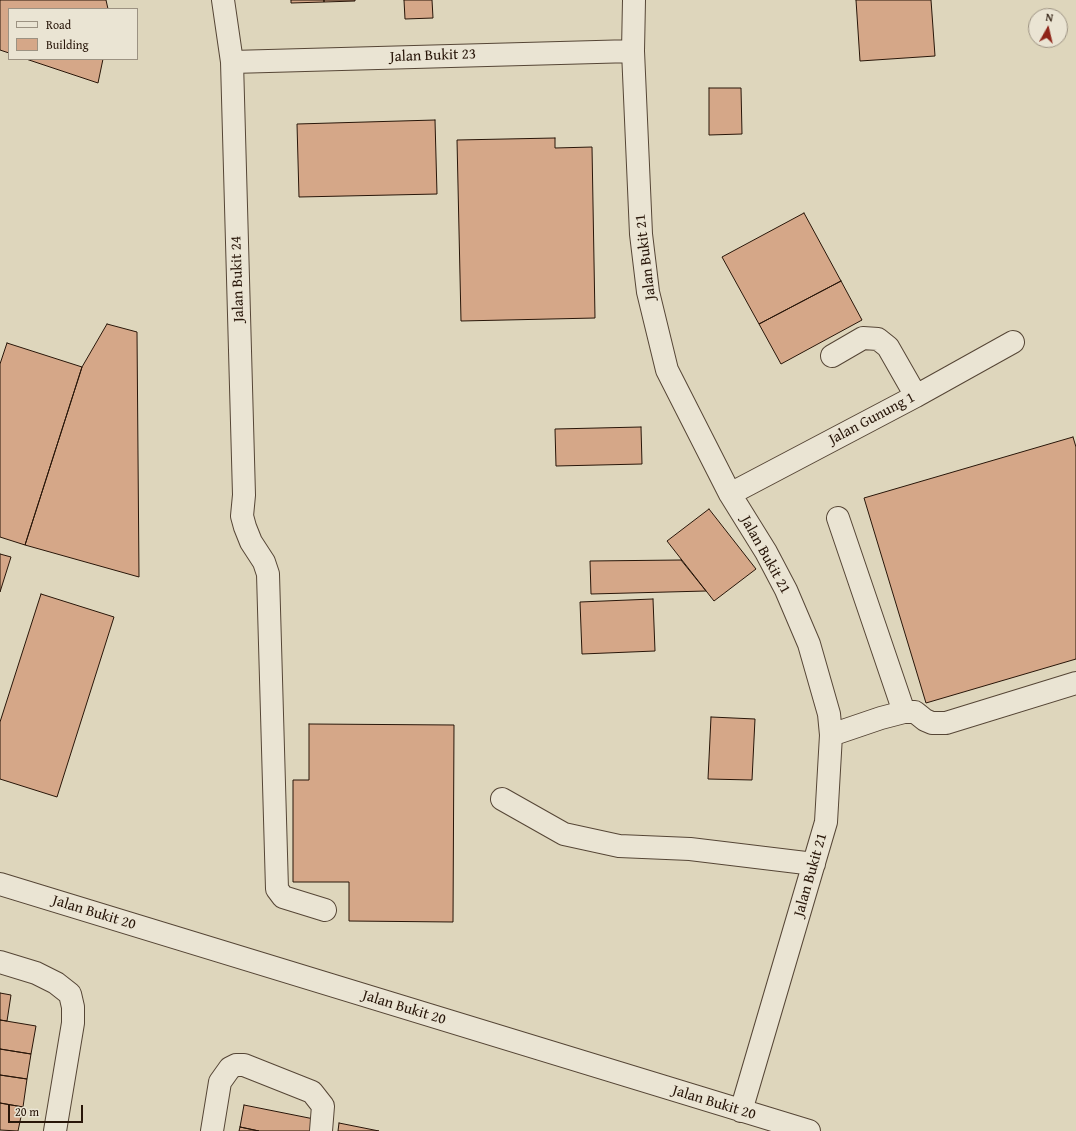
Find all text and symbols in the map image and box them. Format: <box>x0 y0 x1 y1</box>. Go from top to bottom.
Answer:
legend <box>8 8 138 60</box>
north arrow <box>1028 8 1068 48</box>
text: N <box>1045 9 1054 26</box>
text: Road <box>46 16 71 33</box>
text: Building <box>46 36 89 53</box>
street label: Jalan Bukit 23 <box>390 45 476 67</box>
street label: Jalan Bukit 21 <box>632 213 660 301</box>
street label: Jalan Bukit 24 <box>227 236 249 322</box>
street label: Jalan Gunung 1 <box>826 389 918 449</box>
street label: Jalan Bukit 21 <box>736 513 794 597</box>
street label: Jalan Bukit 21 <box>790 831 832 919</box>
street label: Jalan Bukit 20 <box>50 892 138 934</box>
street label: Jalan Bukit 20 <box>360 987 448 1029</box>
street label: Jalan Bukit 20 <box>670 1082 758 1124</box>
scale bar <box>10 1097 85 1123</box>
text: 20 m <box>15 1103 39 1120</box>

